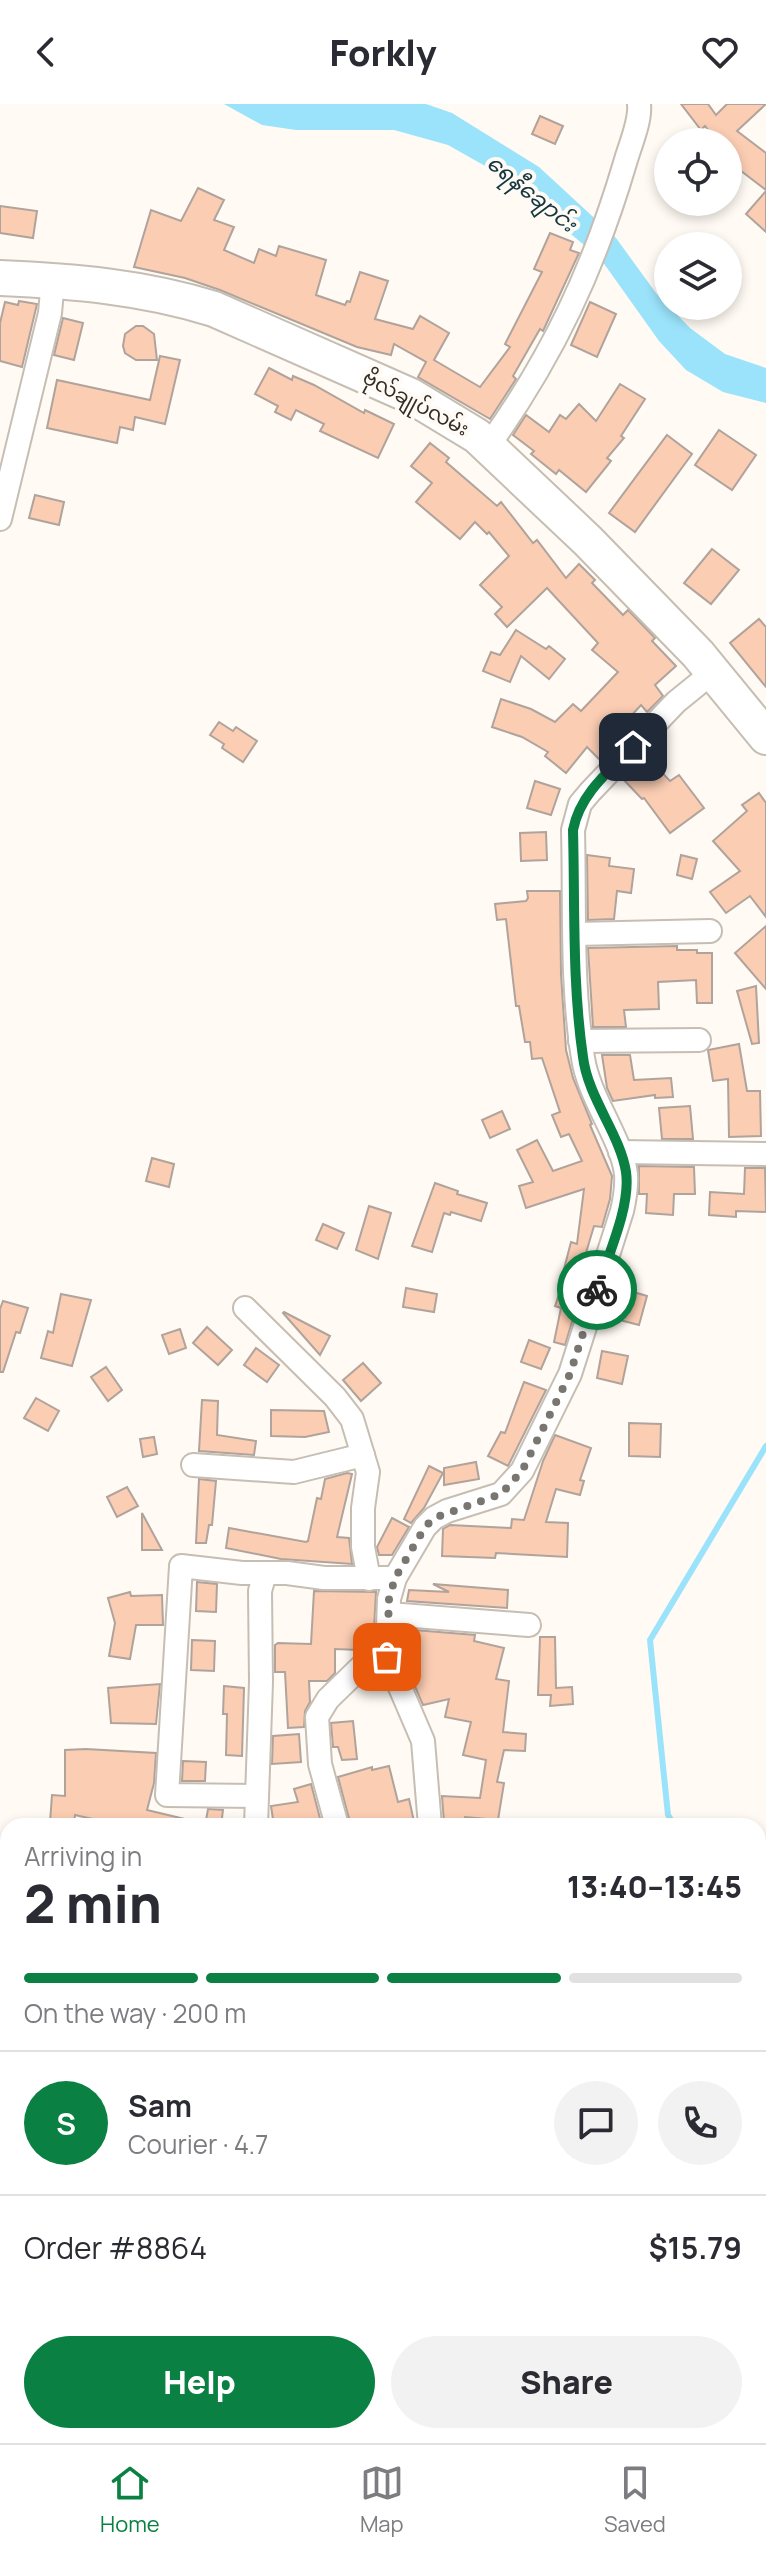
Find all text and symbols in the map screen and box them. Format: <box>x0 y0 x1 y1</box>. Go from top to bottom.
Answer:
text: Forkly <box>330 28 437 77</box>
icon: back <box>24 30 68 74</box>
icon: heart <box>698 30 742 74</box>
map controls <box>654 128 742 320</box>
button: locate <box>654 128 742 216</box>
water label: ရေနီချောင်း <box>478 148 584 242</box>
button: layers <box>654 232 742 320</box>
street label: ဗိုလ်‌ချုပ်‌လမ်း <box>357 363 474 445</box>
pin <box>599 713 667 781</box>
icon: home <box>611 725 655 769</box>
courier <box>557 1250 637 1330</box>
icon: bike <box>575 1268 619 1312</box>
pin <box>353 1623 421 1691</box>
icon: bag <box>365 1635 409 1679</box>
text: Arriving in <box>24 1838 142 1874</box>
text: 13:40–13:45 <box>567 1866 742 1907</box>
text: 2 min <box>24 1868 162 1939</box>
text: On the way · 200 m <box>24 1995 246 2031</box>
button: chat <box>554 2081 638 2165</box>
button: phone <box>658 2081 742 2165</box>
text: Sam <box>128 2085 192 2126</box>
text: S <box>56 2103 76 2144</box>
text: Courier · 4.7 <box>128 2126 268 2162</box>
text: Order #8864 <box>24 2227 207 2268</box>
text: $15.79 <box>649 2227 742 2268</box>
button: Help <box>24 2336 375 2428</box>
button: Share <box>391 2336 742 2428</box>
tab: Home <box>100 2461 160 2539</box>
tab: Map <box>360 2461 404 2539</box>
tab: Saved <box>604 2461 666 2539</box>

